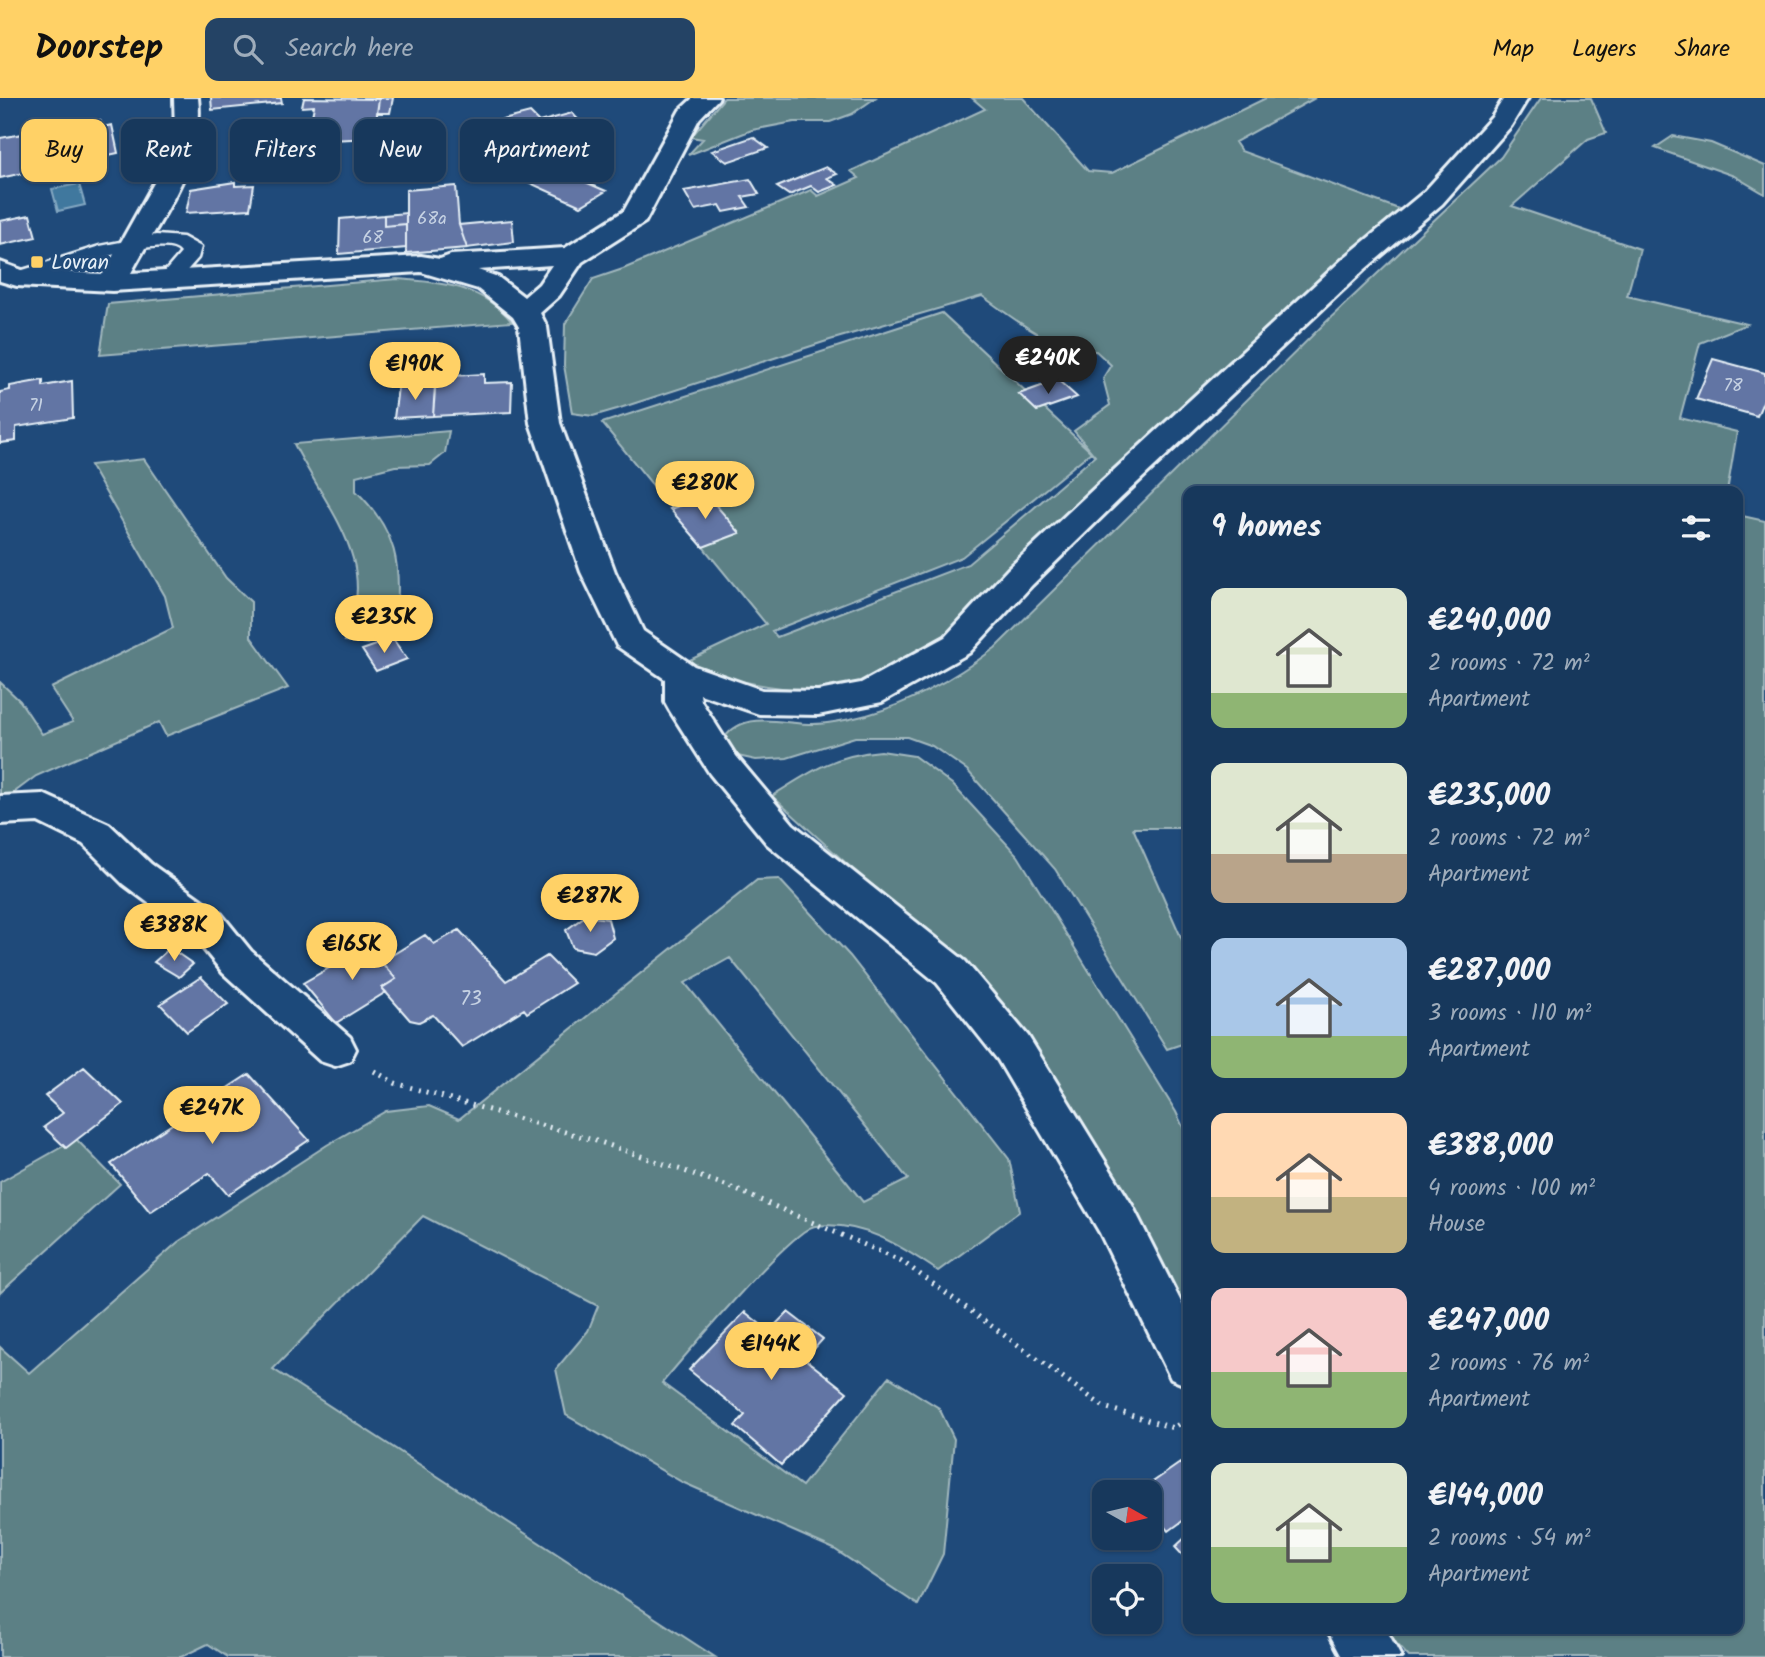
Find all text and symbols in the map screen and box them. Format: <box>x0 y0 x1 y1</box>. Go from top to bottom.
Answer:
search box <box>205 18 695 81</box>
text: Doorstep <box>35 23 163 76</box>
text: Search here <box>285 28 413 70</box>
icon: search <box>229 30 267 68</box>
text: Map <box>1492 30 1534 69</box>
text: Layers <box>1572 30 1636 69</box>
text: Share <box>1674 30 1730 69</box>
chip: Buy <box>21 119 107 182</box>
chip: Rent <box>121 119 216 182</box>
chip: Filters <box>230 119 340 182</box>
chip: New <box>354 119 446 182</box>
chip: Apartment <box>460 119 614 182</box>
house number: 68a <box>417 205 447 234</box>
house number: 68 <box>363 224 384 253</box>
place label: Lovran <box>51 247 109 280</box>
marker: Lovran <box>29 254 45 270</box>
pin: €240K <box>999 336 1097 396</box>
text: €240K <box>1015 341 1081 377</box>
pin: €190K <box>366 342 464 402</box>
text: €190K <box>386 347 444 383</box>
house number: 78 <box>1723 372 1743 401</box>
house number: 71 <box>29 392 43 421</box>
pin: €280K <box>656 462 754 521</box>
text: €280K <box>671 466 739 502</box>
text: 9 homes <box>1211 504 1322 552</box>
icon: filters <box>1677 509 1715 547</box>
pin: €235K <box>335 596 433 655</box>
text: €240,000 <box>1428 598 1550 646</box>
text: €235K <box>351 600 417 636</box>
icon: home <box>1267 616 1351 700</box>
text: 2 rooms · 72 m² <box>1428 646 1590 682</box>
text: Apartment <box>1428 682 1530 718</box>
text: €235,000 <box>1428 773 1550 821</box>
icon: home <box>1267 791 1351 875</box>
text: 2 rooms · 72 m² <box>1428 821 1590 857</box>
text: Apartment <box>1428 857 1530 893</box>
pin: €287K <box>541 874 639 934</box>
text: €287K <box>557 879 623 915</box>
pin: €388K <box>125 904 223 963</box>
text: €388K <box>140 908 208 944</box>
pin: €165K <box>303 922 401 982</box>
text: €165K <box>322 927 382 963</box>
text: €287,000 <box>1428 948 1550 996</box>
icon: home <box>1267 966 1351 1050</box>
house number: 73 <box>460 983 482 1016</box>
text: 3 rooms · 110 m² <box>1428 996 1591 1032</box>
text: Apartment <box>1428 1032 1530 1068</box>
pin: €247K <box>163 1086 261 1146</box>
text: €247K <box>179 1091 245 1127</box>
text: €388,000 <box>1428 1123 1553 1171</box>
icon: home <box>1267 1141 1351 1225</box>
text: 4 rooms · 100 m² <box>1428 1171 1595 1207</box>
text: House <box>1428 1207 1485 1243</box>
text: €247,000 <box>1428 1298 1549 1346</box>
icon: home <box>1267 1316 1351 1400</box>
pin: €144K <box>722 1322 820 1382</box>
text: €144K <box>741 1327 801 1363</box>
text: 2 rooms · 76 m² <box>1428 1346 1589 1382</box>
text: Apartment <box>1428 1382 1530 1418</box>
text: €144,000 <box>1428 1473 1543 1521</box>
north arrow <box>1092 1480 1162 1550</box>
map controls <box>1092 1480 1162 1634</box>
icon: home <box>1267 1491 1351 1575</box>
text: 2 rooms · 54 m² <box>1428 1521 1591 1557</box>
text: Apartment <box>1428 1557 1530 1593</box>
button: locate <box>1092 1564 1162 1634</box>

